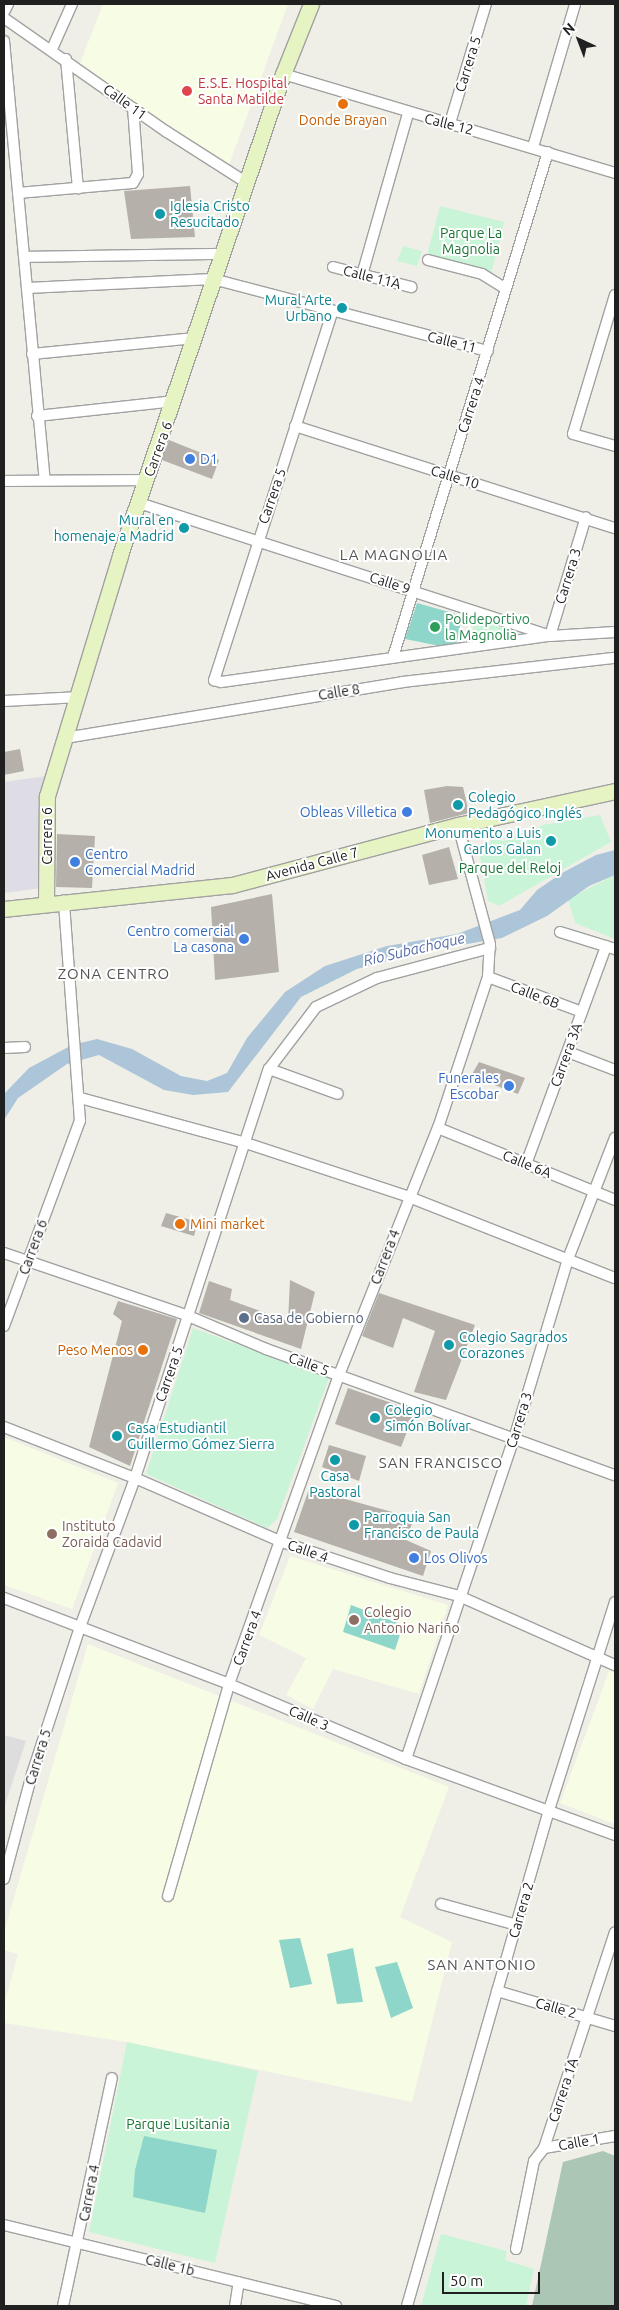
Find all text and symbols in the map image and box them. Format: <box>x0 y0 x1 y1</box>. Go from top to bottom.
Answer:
north arrow <box>554 15 604 65</box>
text: N <box>559 20 578 38</box>
street label: Carrera 5 <box>452 34 484 94</box>
place label: E.S.E. Hospital Santa Matilde <box>198 75 287 108</box>
street label: Calle 11 <box>100 81 150 123</box>
marker: E.S.E. Hospital Santa Matilde <box>180 84 194 98</box>
marker: Donde Brayan <box>337 98 349 110</box>
street label: Calle 12 <box>423 110 475 138</box>
place label: Donde Brayan <box>299 112 387 128</box>
place label: Iglesia Cristo Resucitado <box>170 198 250 230</box>
marker: Iglesia Cristo Resucitado <box>154 208 166 220</box>
park label: Parque La Magnolia <box>440 225 502 258</box>
street label: Calle 11A <box>341 262 403 292</box>
place label: Mural Arte Urbano <box>265 292 332 324</box>
marker: Mural Arte Urbano <box>336 302 348 314</box>
street label: Calle 11 <box>426 328 478 356</box>
street label: Carrera 4 <box>454 375 488 435</box>
street label: Carrera 6 <box>140 419 176 479</box>
place label: D1 <box>200 451 218 467</box>
marker: D1 <box>184 453 196 465</box>
street label: Calle 10 <box>429 462 481 492</box>
street label: Carrera 5 <box>255 466 289 526</box>
place label: Mural en homenaje a Madrid <box>54 512 174 544</box>
marker: Mural en homenaje a Madrid <box>178 522 190 534</box>
district label: LA MAGNOLIA <box>338 546 450 564</box>
street label: Carrera 3 <box>552 546 584 606</box>
street label: Calle 9 <box>367 569 413 597</box>
place label: Polideportivo la Magnolia <box>445 611 530 644</box>
marker: Polideportivo la Magnolia <box>429 621 441 633</box>
street label: Calle 8 <box>317 680 361 704</box>
place label: Colegio Pedagógico Inglés <box>468 789 582 822</box>
marker: Colegio Pedagógico Inglés <box>452 799 464 811</box>
place label: Obleas Villetica <box>300 804 397 820</box>
marker: Obleas Villetica <box>401 806 413 818</box>
street label: Carrera 6 <box>39 807 55 865</box>
place label: Monumento a Luis Carlos Galan <box>425 825 541 858</box>
marker: Monumento a Luis Carlos Galan <box>545 835 557 847</box>
street label: Avenida Calle 7 <box>264 844 360 884</box>
place label: Centro Comercial Madrid <box>85 846 195 879</box>
marker: Centro Comercial Madrid <box>69 856 81 868</box>
park label: Parque del Reloj <box>459 860 561 876</box>
place label: Centro comercial La casona <box>127 923 234 956</box>
water label: Río Subachoque <box>361 929 467 969</box>
marker: Centro comercial La casona <box>238 933 250 945</box>
district label: ZONA CENTRO <box>56 965 172 983</box>
street label: Calle 6B <box>508 978 562 1012</box>
street label: Carrera 3A <box>547 1021 585 1089</box>
place label: Funerales Escobar <box>438 1070 499 1102</box>
marker: Funerales Escobar <box>503 1080 515 1092</box>
street label: Calle 6A <box>500 1147 554 1181</box>
place label: Mini market <box>190 1216 265 1232</box>
street label: Carrera 6 <box>15 1217 51 1277</box>
marker: Mini market <box>174 1218 186 1230</box>
street label: Carrera 4 <box>367 1227 403 1287</box>
place label: Casa de Gobierno <box>254 1310 364 1326</box>
marker: Casa de Gobierno <box>238 1312 250 1324</box>
place label: Colegio Sagrados Corazones <box>459 1329 568 1361</box>
marker: Colegio Sagrados Corazones <box>443 1339 455 1351</box>
place label: Peso Menos <box>58 1342 133 1358</box>
marker: Peso Menos <box>137 1344 149 1356</box>
street label: Carrera 5 <box>152 1344 186 1404</box>
street label: Calle 5 <box>286 1349 332 1379</box>
street label: Carrera 3 <box>503 1390 535 1450</box>
place label: Colegio Simón Bolívar <box>385 1402 471 1434</box>
marker: Colegio Simón Bolívar <box>369 1412 381 1424</box>
place label: Casa Estudiantil Guillermo Gómez Sierra <box>127 1420 275 1452</box>
marker: Casa Estudiantil Guillermo Gómez Sierra <box>111 1430 123 1442</box>
marker: Casa Pastoral <box>329 1454 341 1466</box>
district label: SAN FRANCISCO <box>377 1454 505 1472</box>
place label: Casa Pastoral <box>309 1468 361 1500</box>
place label: Parroquia San Francisco de Paula <box>364 1509 479 1541</box>
place label: Instituto Zoraida Cadavid <box>62 1518 162 1550</box>
marker: Parroquia San Francisco de Paula <box>348 1519 360 1531</box>
marker: Instituto Zoraida Cadavid <box>46 1528 58 1540</box>
street label: Calle 4 <box>285 1536 331 1566</box>
place label: Los Olivos <box>424 1550 488 1566</box>
marker: Los Olivos <box>408 1552 420 1564</box>
place label: Colegio Antonio Nariño <box>364 1604 460 1636</box>
street label: Carrera 4 <box>229 1608 265 1668</box>
marker: Colegio Antonio Nariño <box>348 1614 360 1626</box>
street label: Calle 3 <box>286 1702 332 1734</box>
street label: Carrera 5 <box>22 1727 54 1787</box>
street label: Carrera 2 <box>505 1880 537 1940</box>
district label: SAN ANTONIO <box>426 1956 538 1974</box>
street label: Calle 2 <box>534 1994 578 2022</box>
street label: Carrera 1A <box>545 2056 581 2124</box>
park label: Parque Lusitania <box>126 2116 230 2132</box>
street label: Calle 1 <box>557 2130 601 2154</box>
street label: Carrera 4 <box>75 2163 103 2223</box>
street label: Calle 1b <box>144 2251 196 2279</box>
scale bar <box>444 2262 542 2294</box>
text: 50 m <box>450 2272 483 2289</box>

